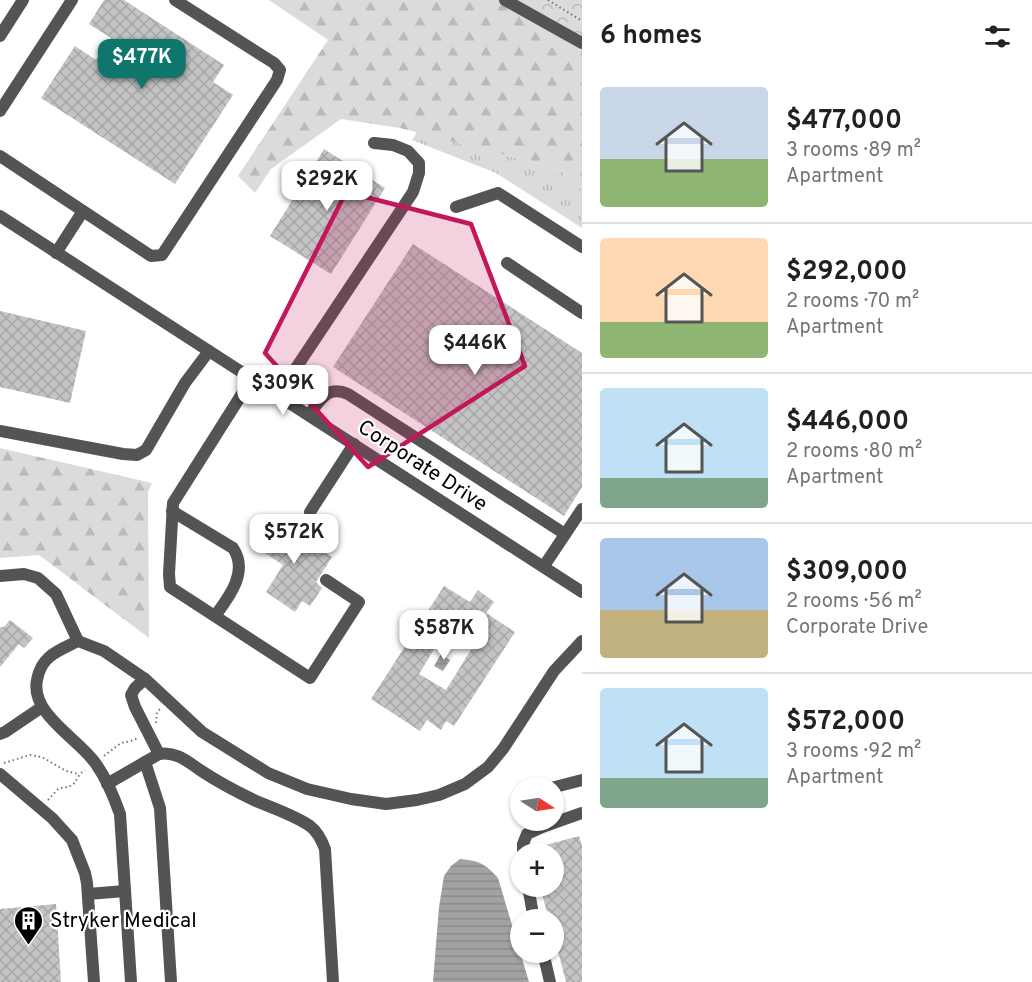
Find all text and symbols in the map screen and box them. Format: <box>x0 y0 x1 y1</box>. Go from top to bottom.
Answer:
text: 6 homes <box>600 20 702 53</box>
icon: filters <box>981 20 1014 53</box>
pin: $477K <box>100 39 184 90</box>
text: $477K <box>112 45 172 71</box>
text: $477,000 <box>786 105 902 138</box>
icon: home <box>648 111 720 183</box>
text: 3 rooms · 89 m² <box>786 138 921 164</box>
pin: $292K <box>285 161 369 212</box>
text: Apartment <box>786 164 884 190</box>
text: $292K <box>296 167 358 193</box>
text: $292,000 <box>786 256 907 289</box>
icon: home <box>648 262 720 334</box>
text: 2 rooms · 70 m² <box>786 289 919 315</box>
text: Apartment <box>786 315 884 341</box>
pin: $446K <box>433 325 517 376</box>
text: $446K <box>443 331 507 357</box>
pin: $309K <box>241 365 325 416</box>
text: $309K <box>251 371 315 397</box>
text: $446,000 <box>786 406 909 439</box>
icon: home <box>648 412 720 484</box>
street label: Corporate Drive <box>352 414 492 518</box>
text: 2 rooms · 80 m² <box>786 439 922 465</box>
text: Apartment <box>786 465 884 491</box>
pin: $572K <box>252 514 336 565</box>
text: $572K <box>263 520 325 546</box>
text: $309,000 <box>786 556 908 589</box>
icon: home <box>648 562 720 634</box>
text: 2 rooms · 56 m² <box>786 589 922 615</box>
pin: $587K <box>402 610 486 661</box>
text: Corporate Drive <box>786 615 928 641</box>
text: $587K <box>413 616 475 642</box>
text: $572,000 <box>786 706 905 739</box>
icon: home <box>648 712 720 784</box>
text: 3 rooms · 92 m² <box>786 739 921 765</box>
text: Apartment <box>786 765 884 791</box>
north arrow <box>510 777 564 831</box>
map controls <box>510 777 564 963</box>
button: + <box>510 843 564 897</box>
building icon: Stryker Medical <box>13 904 45 946</box>
place label: Stryker Medical <box>50 908 197 935</box>
button: − <box>510 909 564 963</box>

